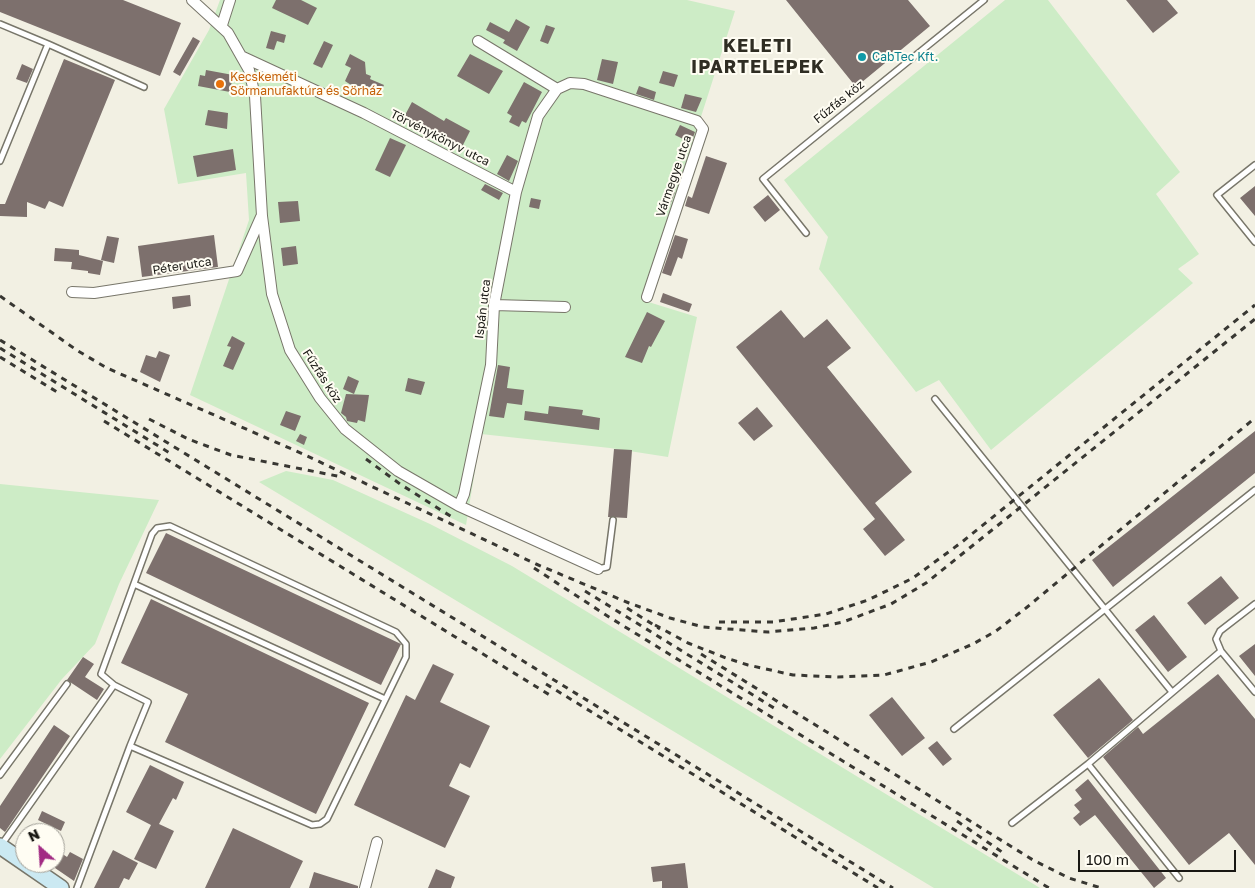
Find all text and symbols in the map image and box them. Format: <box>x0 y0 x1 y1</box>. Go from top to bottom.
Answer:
district label: KELETI IPARTELEPEK <box>690 35 826 78</box>
place label: CabTec Kft. <box>872 50 938 64</box>
marker: CabTec Kft. <box>856 51 868 63</box>
place label: Kecskeméti Sörmanufaktúra és Sörház <box>230 70 382 98</box>
street label: Fűzfás köz <box>811 77 867 127</box>
marker: Kecskeméti Sörmanufaktúra és Sörház <box>214 78 226 90</box>
street label: Törvénykönyv utca <box>388 107 492 169</box>
street label: Vármegye utca <box>653 133 695 219</box>
street label: Péter utca <box>151 254 213 278</box>
street label: Ispán utca <box>472 278 494 340</box>
street label: Fűzfás köz <box>299 347 345 405</box>
north arrow <box>15 823 65 873</box>
text: N <box>25 825 42 845</box>
scale bar <box>1080 840 1238 872</box>
text: 100 m <box>1086 850 1129 868</box>

